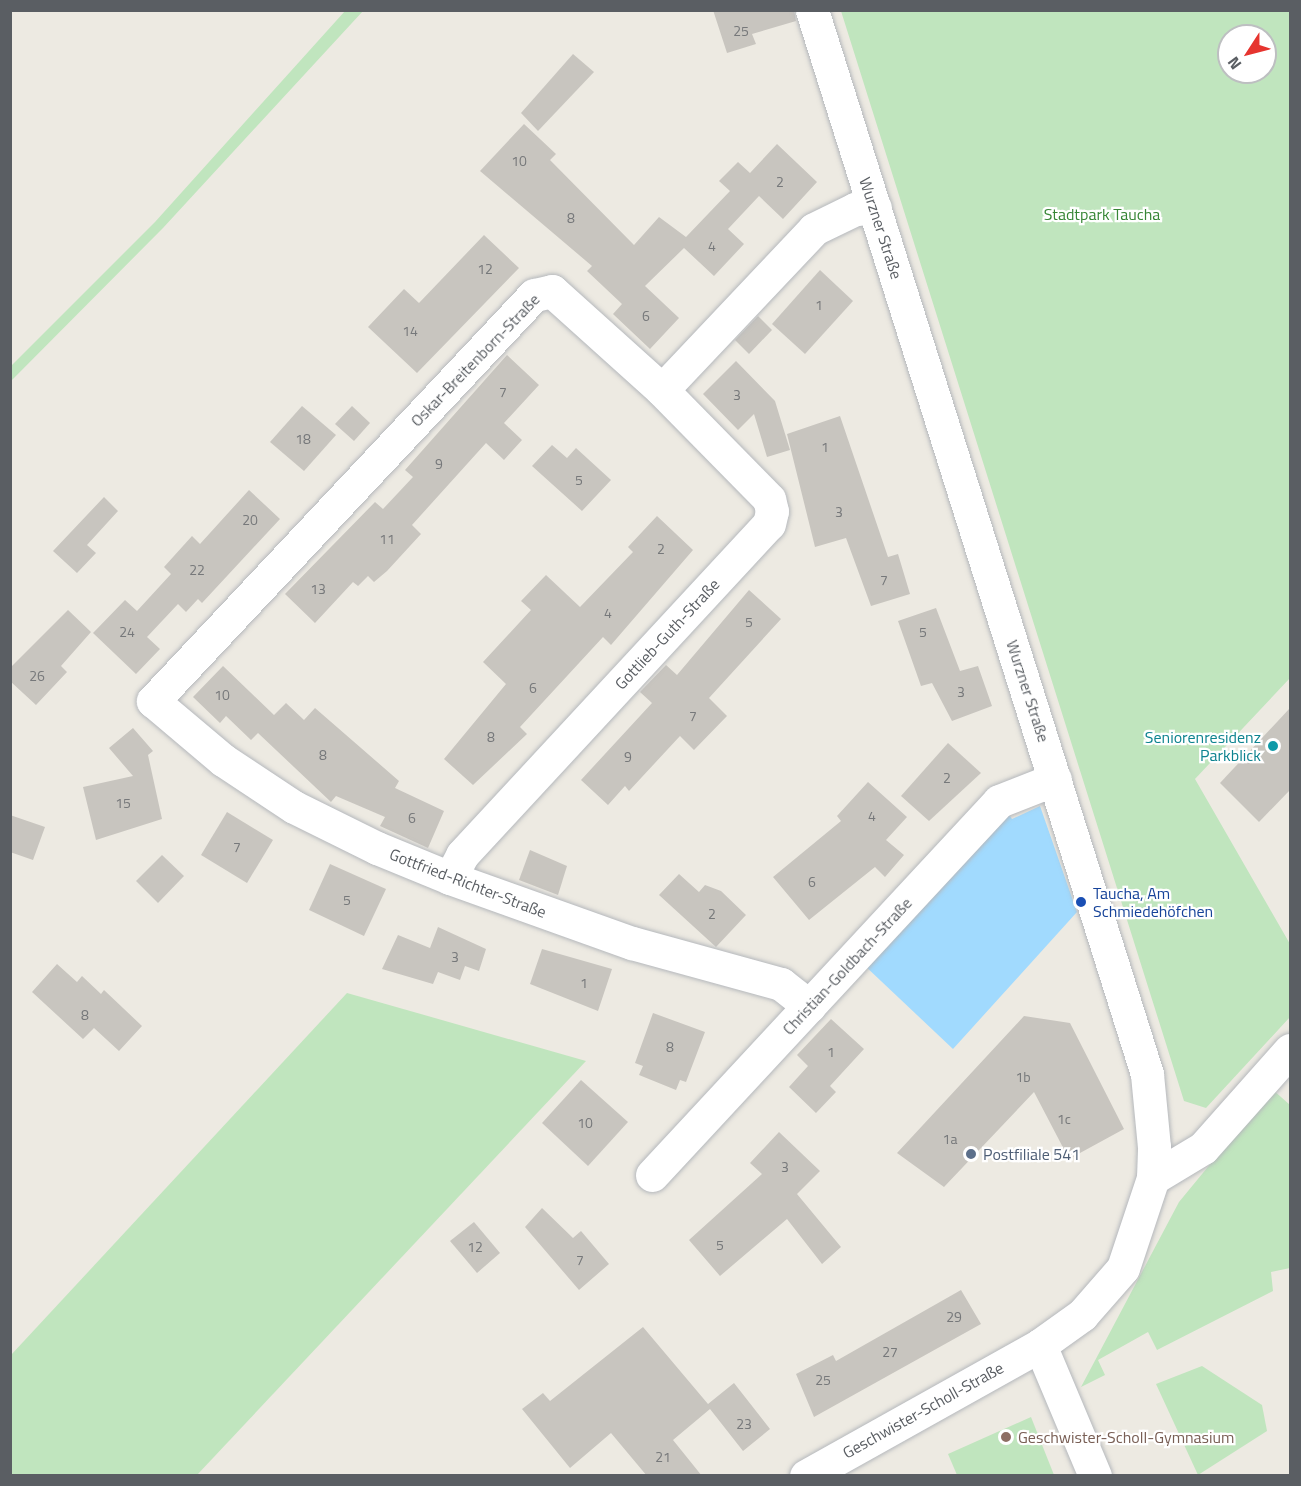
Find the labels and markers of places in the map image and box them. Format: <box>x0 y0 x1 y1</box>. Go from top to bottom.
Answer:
place label: Seniorenresidenz Parkblick <box>1145 727 1261 765</box>
marker: Seniorenresidenz Parkblick <box>1266 739 1280 753</box>
place label: Taucha, Am Schmiedehöfchen <box>1093 883 1213 921</box>
marker: Taucha, Am Schmiedehöfchen <box>1074 895 1088 909</box>
place label: Postfiliale 541 <box>983 1144 1080 1164</box>
marker: Postfiliale 541 <box>964 1147 978 1161</box>
place label: Geschwister-Scholl-Gymnasium <box>1018 1427 1234 1447</box>
marker: Geschwister-Scholl-Gymnasium <box>999 1430 1013 1444</box>

